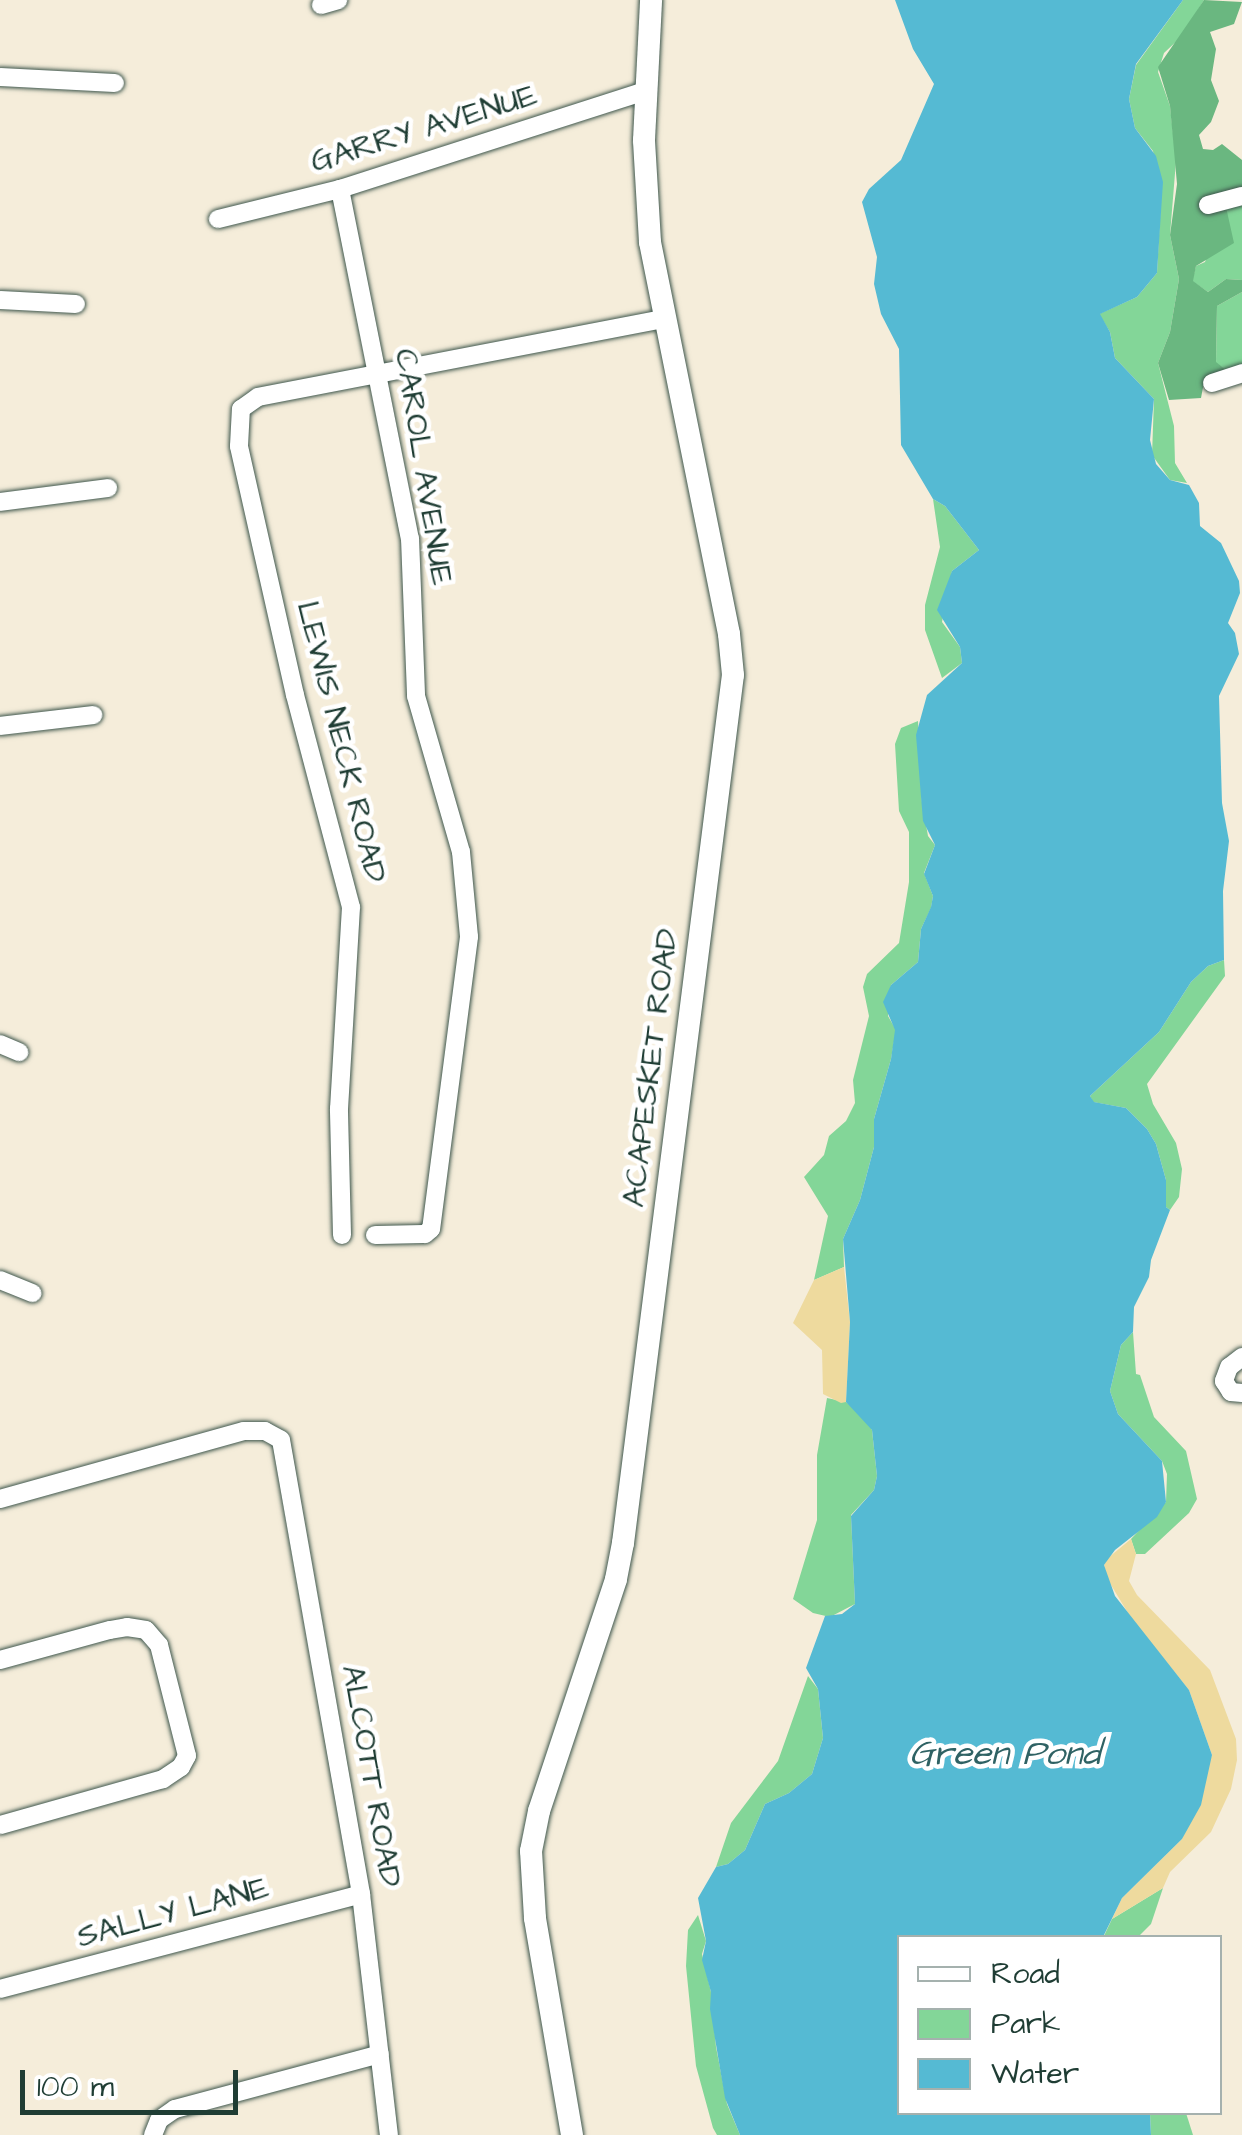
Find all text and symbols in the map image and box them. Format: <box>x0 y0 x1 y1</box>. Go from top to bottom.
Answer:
street label: GARRY AVENUE <box>306 76 542 182</box>
street label: CAROL AVENUE <box>385 346 461 588</box>
street label: LEWIS NECK ROAD <box>287 597 395 887</box>
street label: ACAPESKET ROAD <box>615 927 687 1209</box>
street label: ALCOTT ROAD <box>333 1662 409 1890</box>
water label: Green Pond <box>910 1733 1100 1775</box>
street label: SALLY LANE <box>73 1869 273 1957</box>
legend <box>897 1935 1222 2115</box>
text: Road <box>991 1953 1060 1995</box>
text: Park <box>991 2003 1060 2045</box>
scale bar <box>25 2050 242 2112</box>
text: Water <box>991 2053 1079 2095</box>
text: 100 m <box>37 2066 114 2108</box>

